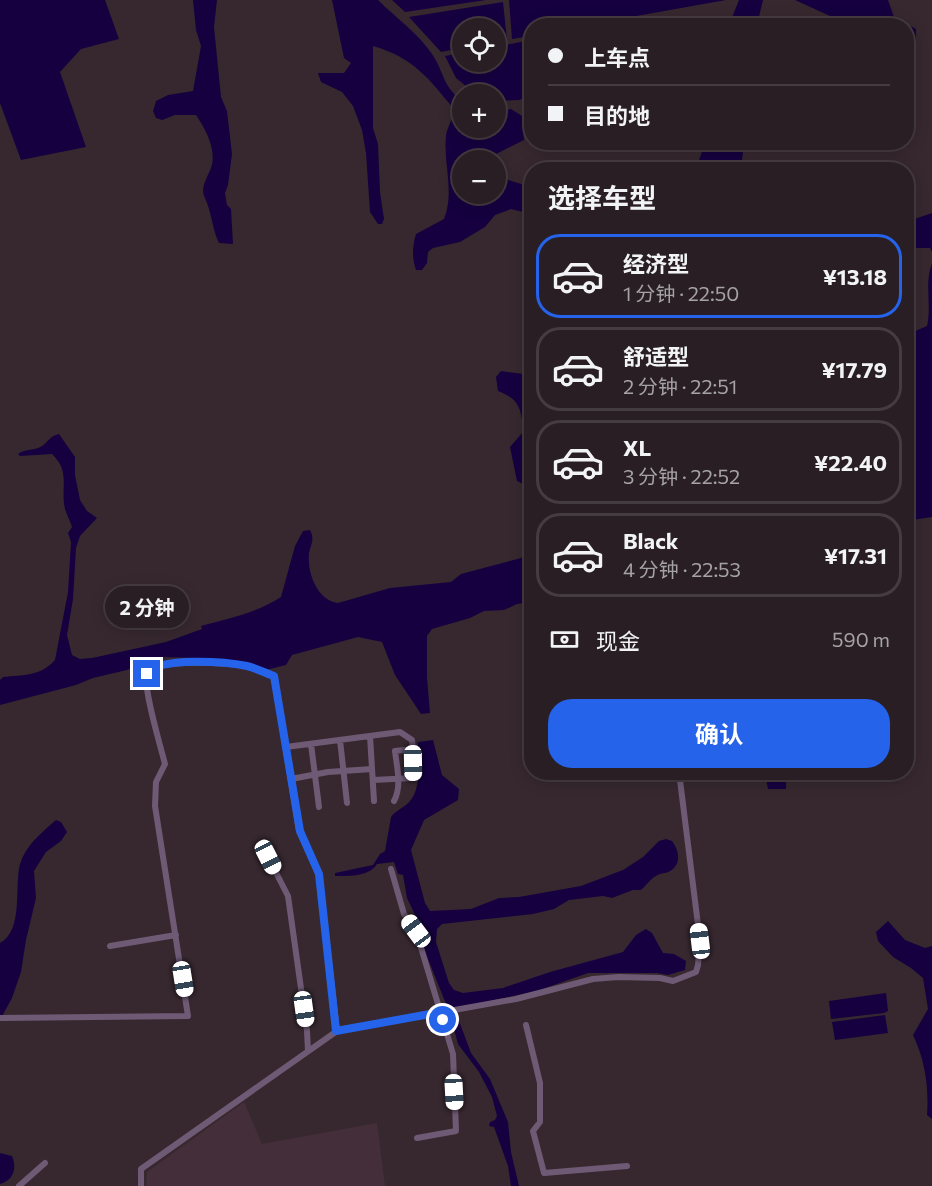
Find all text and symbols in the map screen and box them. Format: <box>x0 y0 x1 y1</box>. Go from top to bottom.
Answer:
map controls <box>452 18 506 204</box>
button: locate <box>452 18 506 72</box>
text: 上车点 <box>584 44 650 71</box>
button: + <box>452 84 506 138</box>
text: 目的地 <box>584 102 650 129</box>
button: − <box>452 150 506 204</box>
text: 选择车型 <box>548 181 656 214</box>
icon: car <box>551 249 605 303</box>
text: 经济型 <box>623 250 689 277</box>
text: ¥13.18 <box>823 263 887 290</box>
text: 1 分钟 · 22:50 <box>623 281 739 305</box>
icon: car <box>551 342 605 396</box>
text: 舒适型 <box>623 343 689 370</box>
text: ¥17.79 <box>821 356 887 383</box>
text: 2 分钟 · 22:51 <box>623 374 737 398</box>
text: XL <box>623 434 651 461</box>
icon: car <box>551 435 605 489</box>
text: ¥22.40 <box>814 449 887 476</box>
text: 3 分钟 · 22:52 <box>623 464 740 488</box>
text: Black <box>623 527 678 554</box>
icon: car <box>551 528 605 582</box>
text: ¥17.31 <box>824 542 887 569</box>
text: 4 分钟 · 22:53 <box>623 557 741 581</box>
callout: 2 分钟 <box>105 587 189 629</box>
text: 2 分钟 <box>119 595 175 619</box>
icon: cash <box>548 623 581 656</box>
text: 现金 <box>596 627 640 654</box>
text: 590 m <box>832 627 890 651</box>
route end <box>133 660 160 687</box>
button: 确认 <box>548 699 890 768</box>
car <box>404 745 422 781</box>
car <box>252 837 284 877</box>
car <box>398 911 434 951</box>
car <box>689 922 711 960</box>
car <box>171 960 195 998</box>
car <box>293 990 315 1028</box>
route start <box>429 1006 456 1033</box>
car <box>444 1074 464 1110</box>

